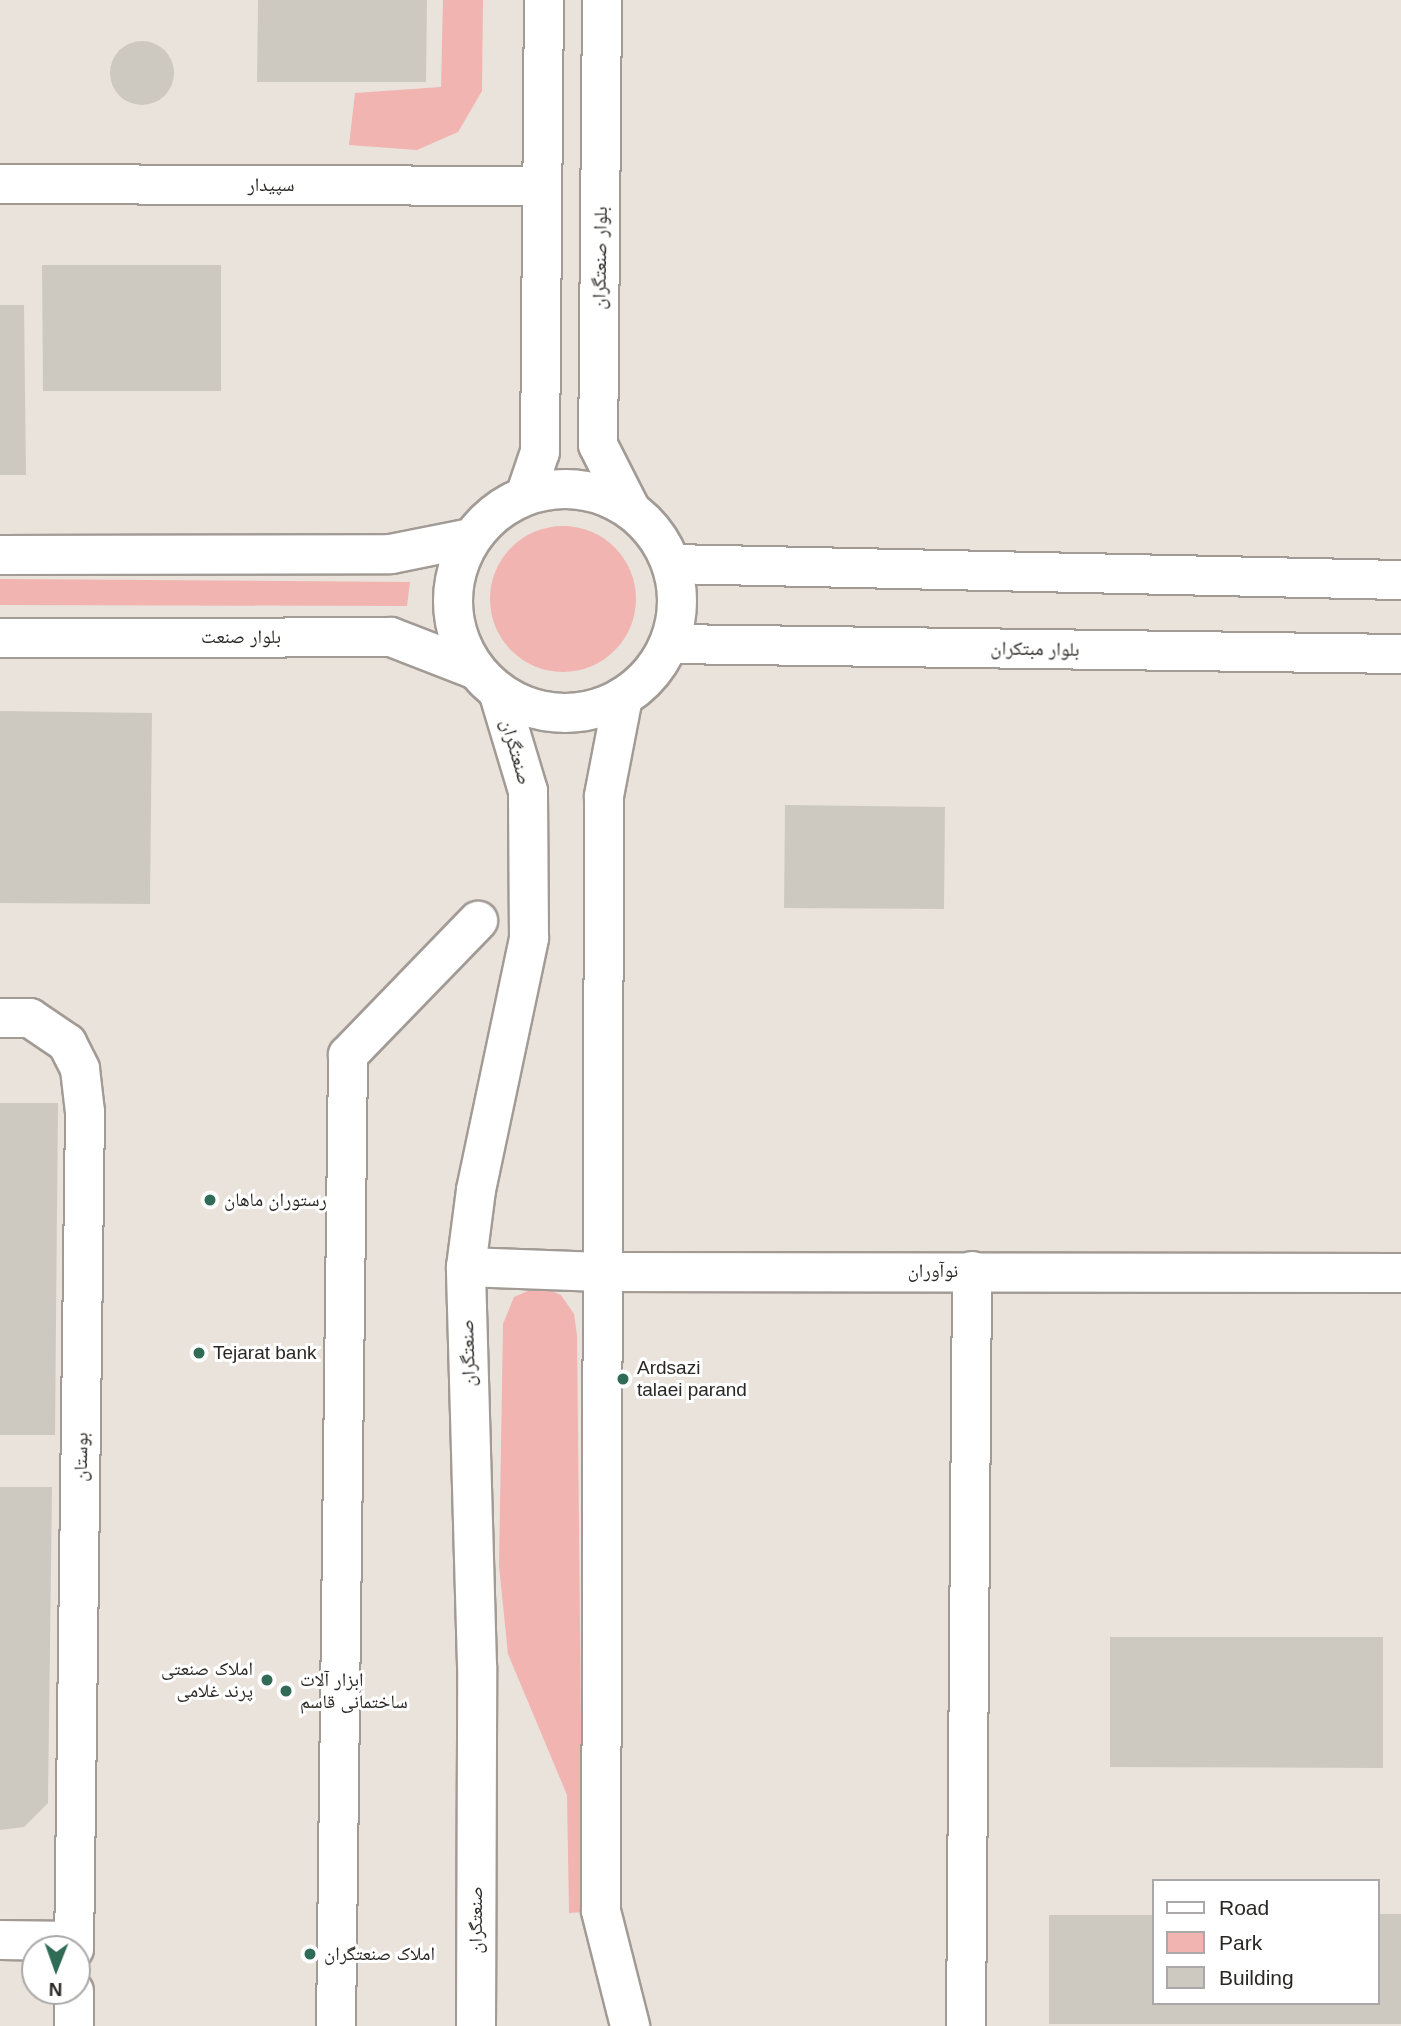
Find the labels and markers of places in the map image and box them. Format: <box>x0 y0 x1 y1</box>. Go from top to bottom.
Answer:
place label: رستوران ماهان <box>224 1189 327 1211</box>
marker: رستوران ماهان <box>202 1192 218 1208</box>
place label: Tejarat bank <box>213 1342 317 1364</box>
marker: Tejarat bank <box>191 1345 207 1361</box>
place label: Ardsazi talaei parand <box>637 1357 747 1401</box>
marker: Ardsazi talaei parand <box>615 1371 631 1387</box>
place label: املاک صنعتی پرند غلامی <box>161 1658 253 1702</box>
place label: ابزار آلات ساختمانی قاسم <box>300 1669 408 1713</box>
marker: املاک صنعتی پرند غلامی <box>259 1672 275 1688</box>
marker: ابزار آلات ساختمانی قاسم <box>278 1683 294 1699</box>
place label: املاک صنعتگران <box>324 1943 435 1965</box>
marker: املاک صنعتگران <box>302 1946 318 1962</box>

